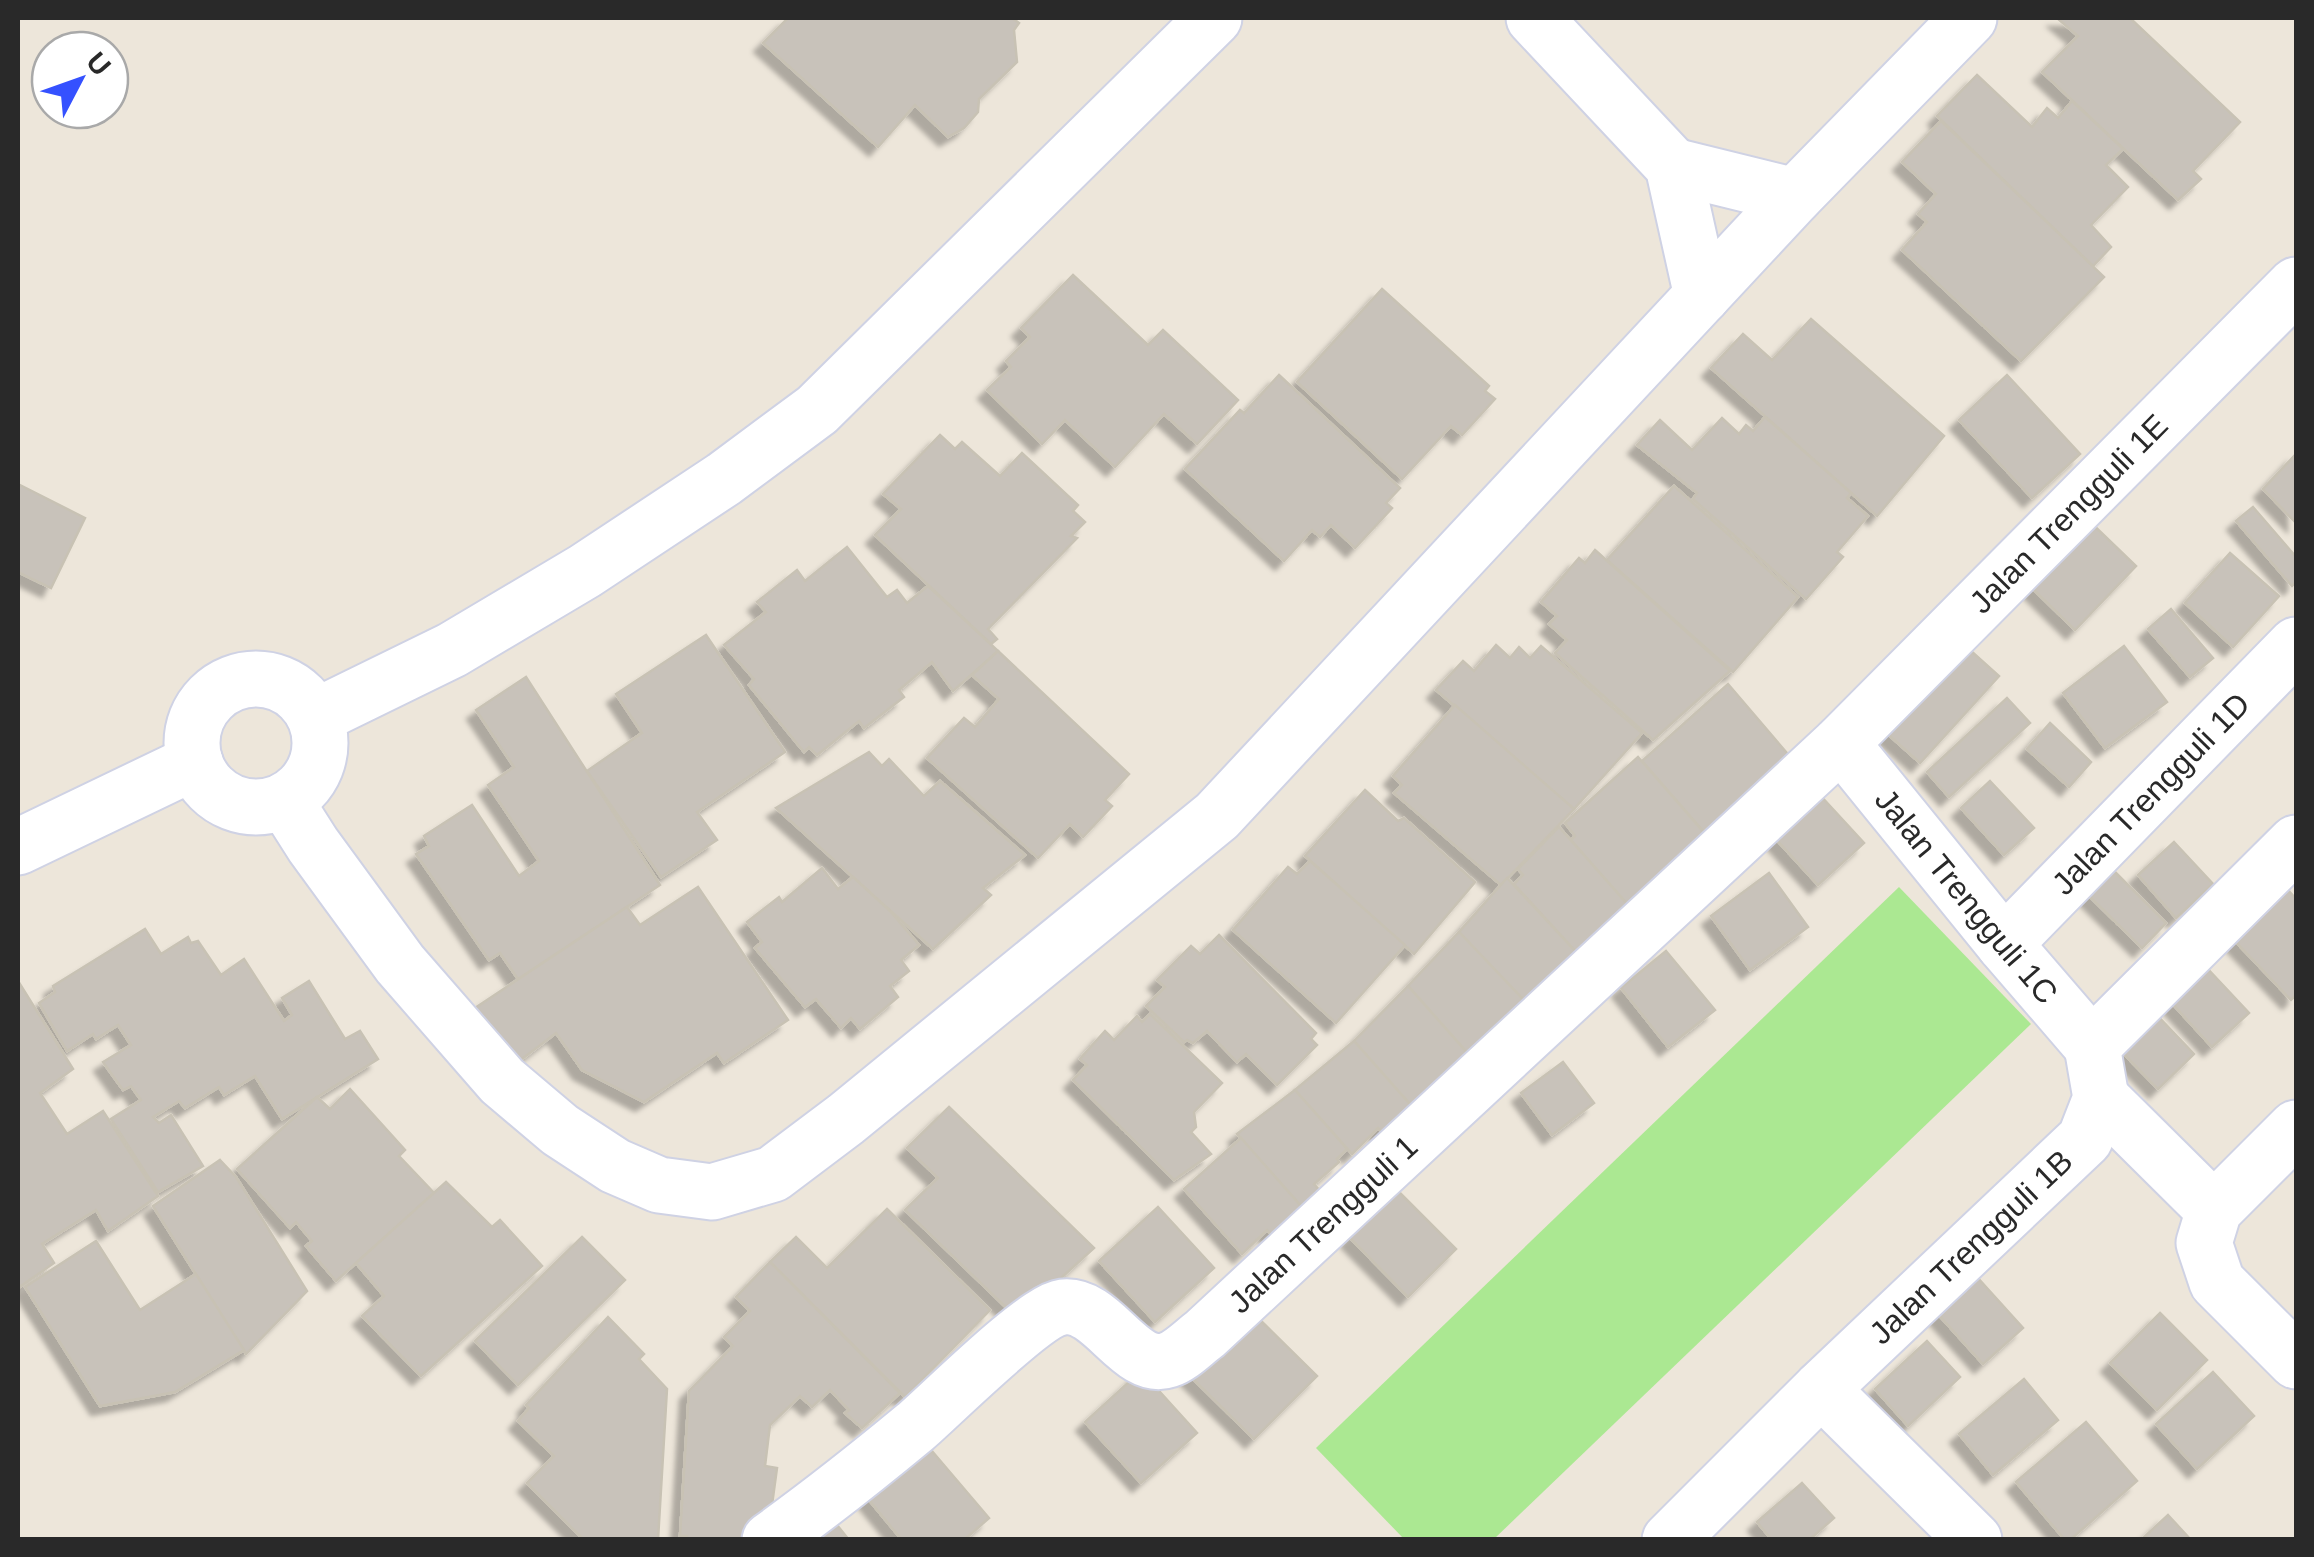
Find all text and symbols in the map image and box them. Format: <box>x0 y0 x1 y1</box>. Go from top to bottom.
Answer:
north arrow <box>30 30 130 130</box>
text: U <box>80 46 117 82</box>
street label: Jalan Trengguli 1E <box>1963 407 2175 621</box>
street label: Jalan Trengguli 1D <box>2045 686 2257 902</box>
street label: Jalan Trengguli 1C <box>1868 782 2065 1011</box>
street label: Jalan Trengguli 1 <box>1222 1128 1425 1320</box>
street label: Jalan Trengguli 1B <box>1862 1143 2080 1351</box>

